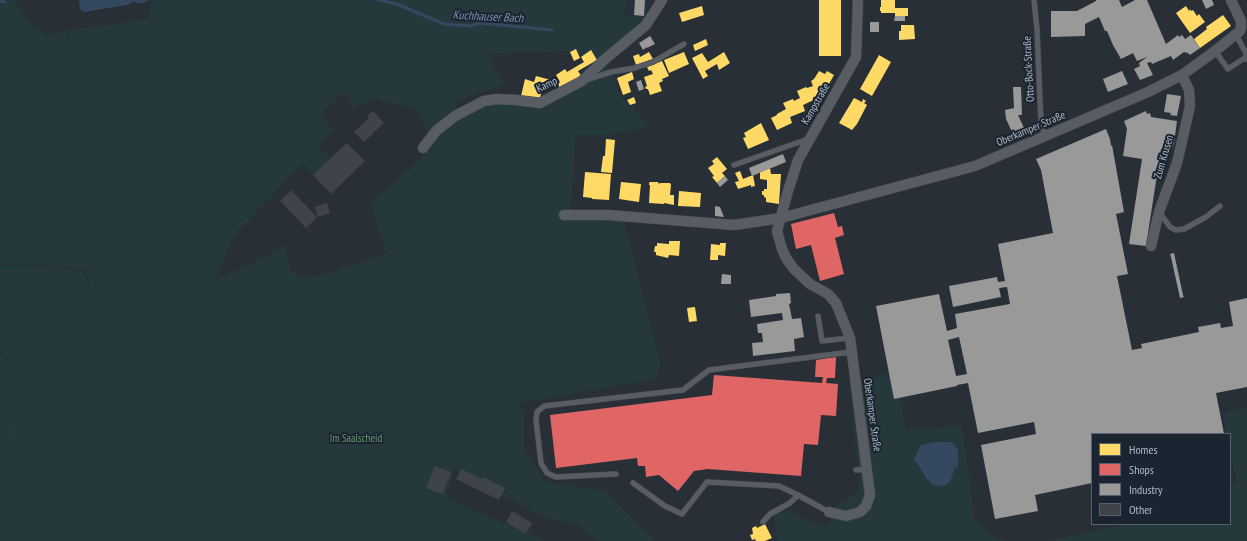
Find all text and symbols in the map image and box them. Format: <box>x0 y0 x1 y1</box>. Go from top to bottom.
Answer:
water label: Kuchhauser Bach <box>452 8 524 26</box>
street label: Otto-Bock-Straße <box>1021 36 1037 102</box>
street label: Kamp <box>534 74 560 96</box>
street label: Kampstraße <box>799 81 833 127</box>
street label: Oberkamper Straße <box>994 108 1068 150</box>
street label: Zum Krusen <box>1151 134 1177 180</box>
street label: Oberkamper Straße <box>860 377 884 453</box>
park label: Im Saalscheid <box>330 432 382 446</box>
legend <box>1091 433 1231 525</box>
text: Homes <box>1129 442 1157 457</box>
text: Shops <box>1129 462 1154 477</box>
text: Industry <box>1129 482 1163 497</box>
text: Other <box>1129 502 1152 517</box>

